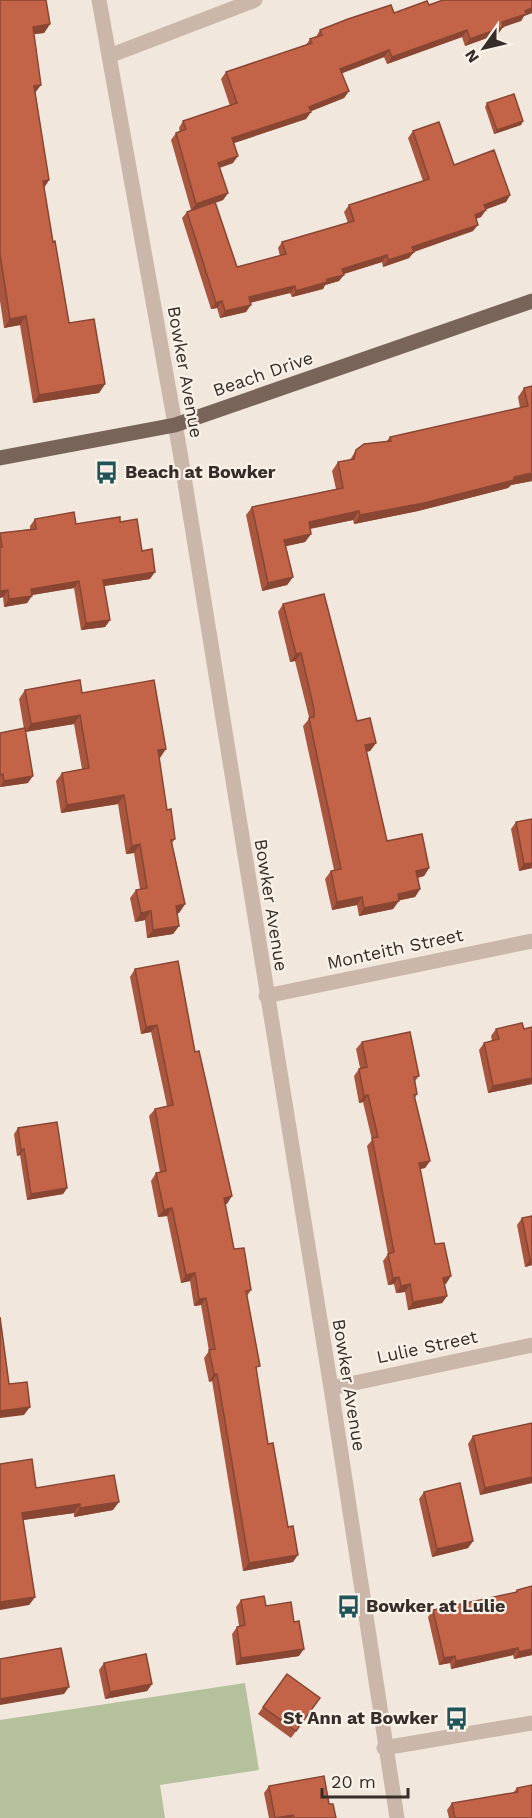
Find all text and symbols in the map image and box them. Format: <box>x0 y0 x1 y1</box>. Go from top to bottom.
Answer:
north arrow <box>454 18 514 78</box>
text: N <box>461 46 483 66</box>
street label: Bowker Avenue <box>164 304 207 440</box>
street label: Beach Drive <box>210 347 316 400</box>
bus stop icon: Beach at Bowker <box>94 459 120 485</box>
place label: Beach at Bowker <box>125 461 276 482</box>
street label: Bowker Avenue <box>251 837 292 973</box>
street label: Monteith Street <box>325 924 465 973</box>
street label: Bowker Avenue <box>329 1317 370 1453</box>
street label: Lulie Street <box>374 1325 480 1367</box>
bus stop icon: Bowker at Lulie <box>335 1593 361 1619</box>
place label: Bowker at Lulie <box>366 1595 505 1616</box>
bus stop icon: St Ann at Bowker <box>443 1705 469 1731</box>
place label: St Ann at Bowker <box>283 1707 438 1728</box>
scale bar <box>322 1761 408 1799</box>
text: 20 m <box>331 1771 376 1792</box>

